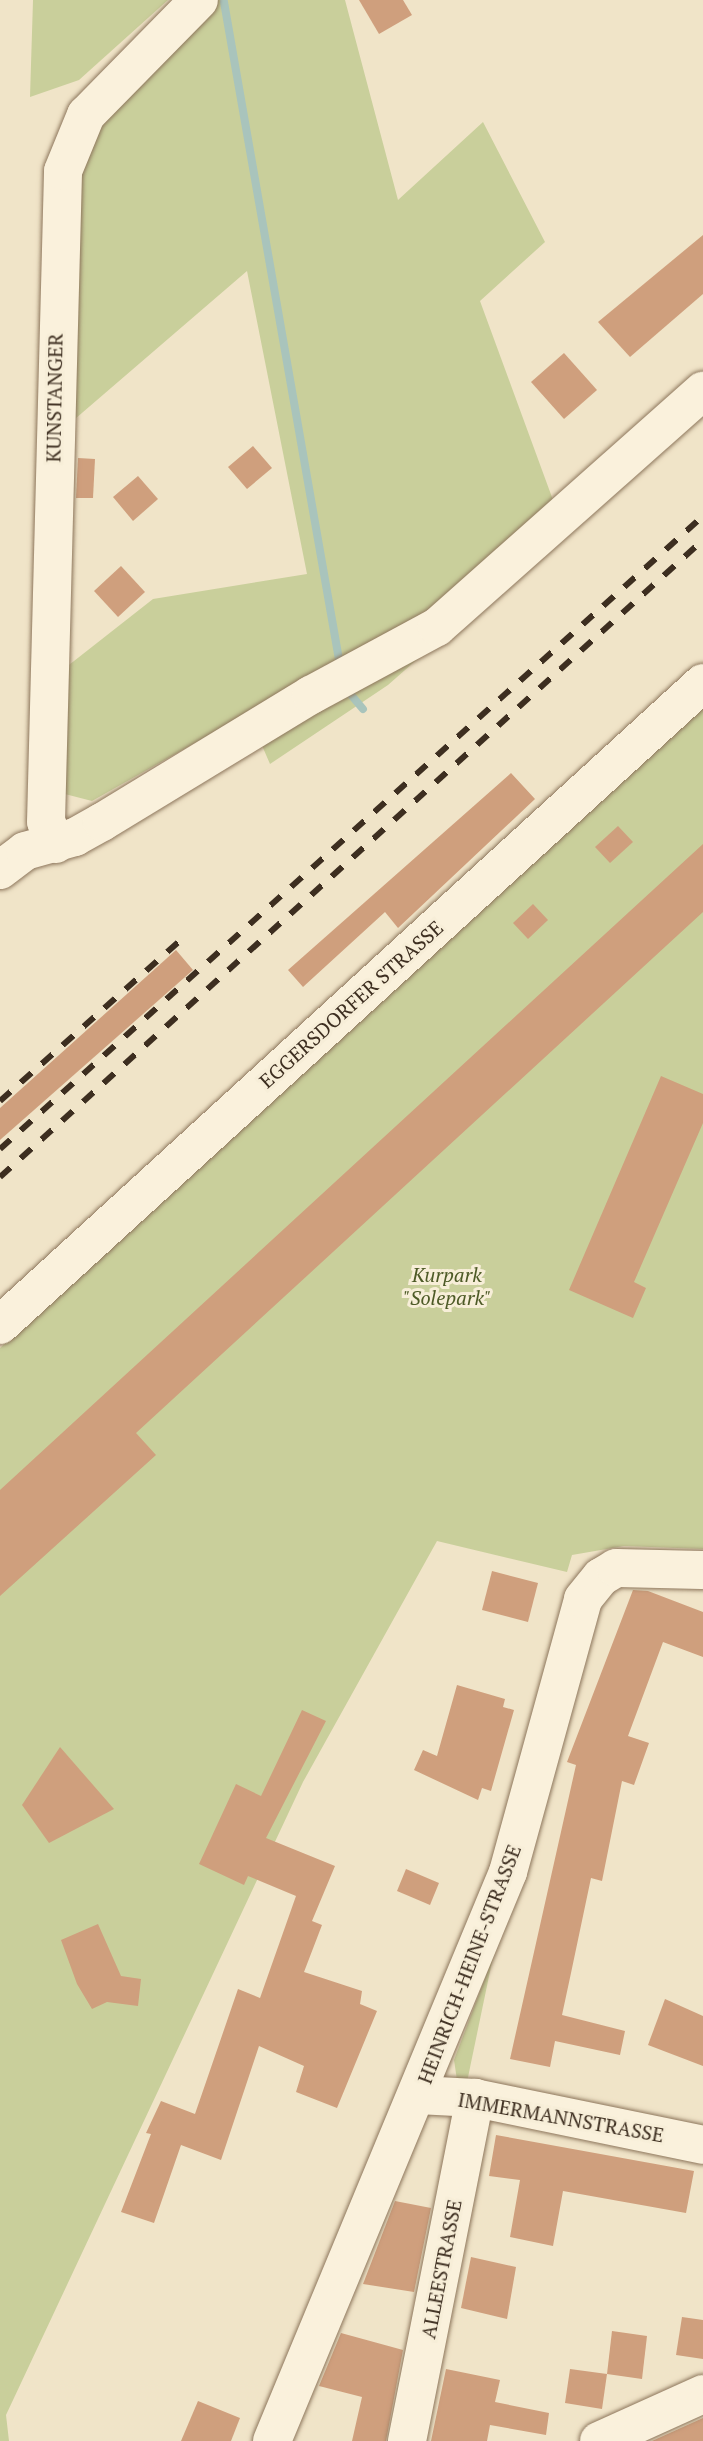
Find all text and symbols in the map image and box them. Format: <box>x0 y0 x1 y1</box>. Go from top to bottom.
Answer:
street label: KUNSTANGER <box>41 333 67 463</box>
street label: EGGERSDORFER STRASSE <box>254 915 448 1093</box>
park label: Kurpark "Solepark" <box>403 1262 491 1309</box>
street label: HEINRICH-HEINE-STRASSE <box>412 1841 526 2087</box>
street label: IMMERMANNSTRASSE <box>456 2087 666 2147</box>
street label: ALLEESTRASSE <box>416 2197 466 2341</box>

